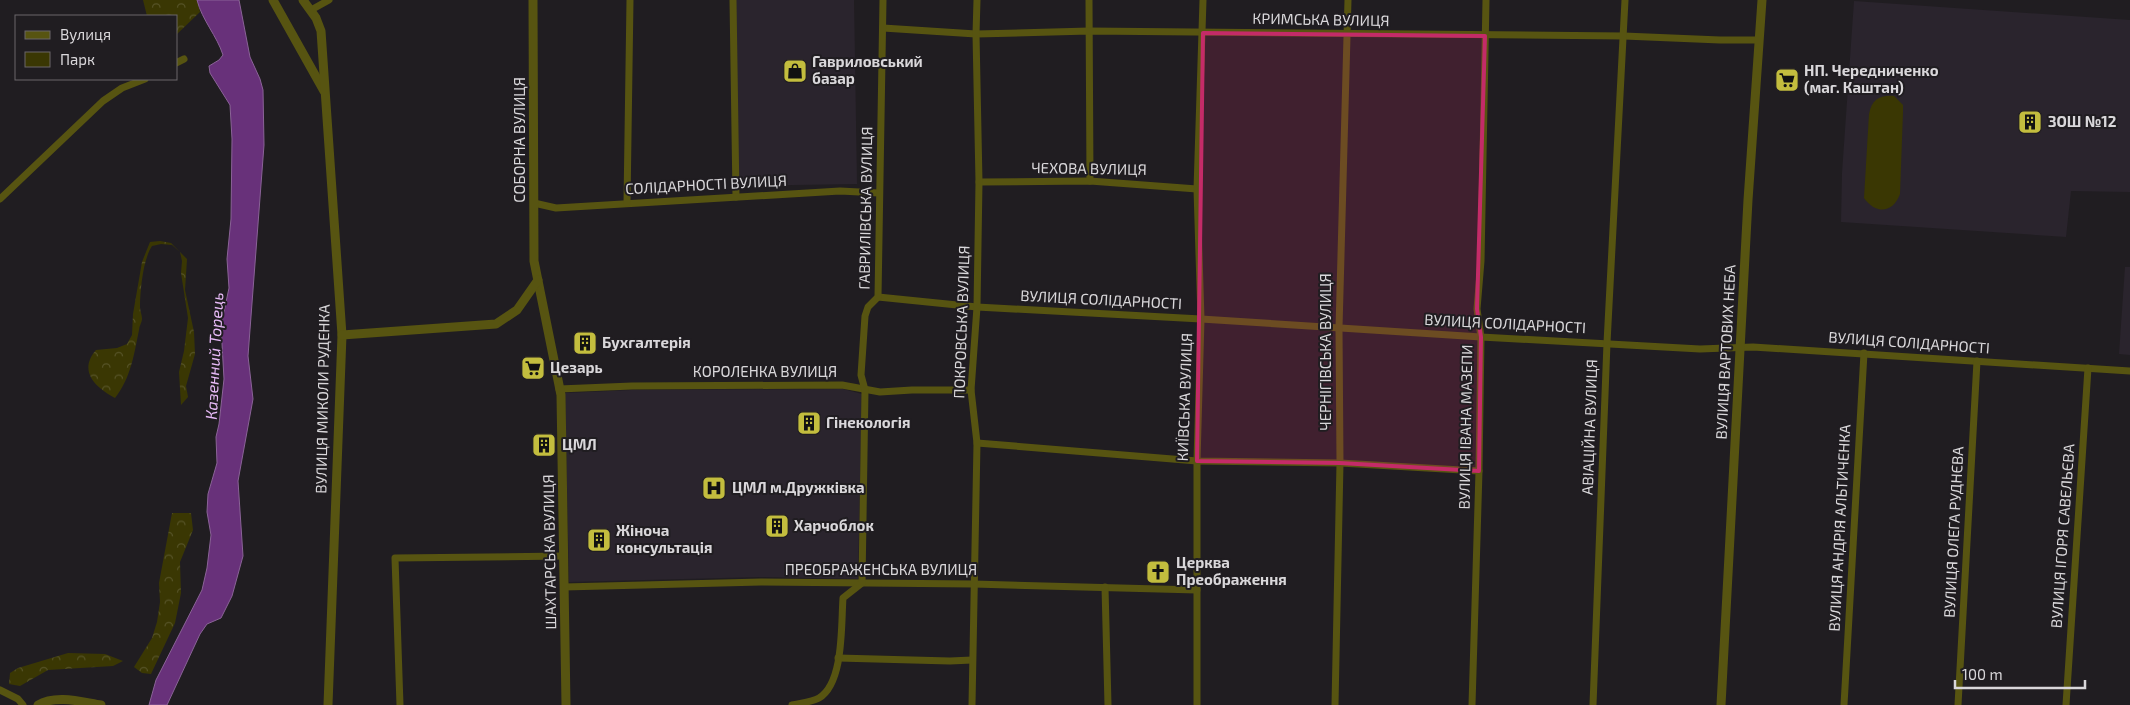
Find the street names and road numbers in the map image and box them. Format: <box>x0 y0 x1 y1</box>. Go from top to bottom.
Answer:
street label: КРИМСЬКА ВУЛИЦЯ <box>1252 9 1390 29</box>
street label: СОБОРНА ВУЛИЦЯ <box>510 77 528 203</box>
street label: ГАВРИЛІВСЬКА ВУЛИЦЯ <box>855 126 875 290</box>
street label: ЧЕХОВА ВУЛИЦЯ <box>1031 158 1147 178</box>
street label: СОЛІДАРНОСТІ ВУЛИЦЯ <box>625 171 787 197</box>
street label: ПОКРОВСЬКА ВУЛИЦЯ <box>949 245 973 399</box>
street label: ВУЛИЦЯ ВАРТОВИХ НЕБА <box>1711 263 1739 440</box>
street label: ЧЕРНІГІВСЬКА ВУЛИЦЯ <box>1316 273 1334 431</box>
street label: ВУЛИЦЯ СОЛІДАРНОСТІ <box>1020 286 1182 312</box>
street label: ВУЛИЦЯ МИКОЛИ РУДЕНКА <box>311 303 333 494</box>
street label: ВУЛИЦЯ СОЛІДАРНОСТІ <box>1424 310 1586 336</box>
street label: ВУЛИЦЯ СОЛІДАРНОСТІ <box>1828 327 1990 357</box>
street label: КИЇВСЬКА ВУЛИЦЯ <box>1173 332 1195 461</box>
street label: ВУЛИЦЯ ІВАНА МАЗЕПИ <box>1455 344 1475 510</box>
street label: АВІАЦІЙНА ВУЛИЦЯ <box>1578 359 1600 495</box>
street label: КОРОЛЕНКА ВУЛИЦЯ <box>693 362 837 380</box>
street label: ВУЛИЦЯ АНДРІЯ АЛЬТИЧЕНКА <box>1825 423 1853 632</box>
street label: ВУЛИЦЯ ІГОРЯ САВЕЛЬЄВА <box>2047 443 2077 629</box>
street label: ВУЛИЦЯ ОЛЕГА РУДНЄВА <box>1940 445 1967 618</box>
street label: ШАХТАРСЬКА ВУЛИЦЯ <box>539 474 559 630</box>
street label: ПРЕОБРАЖЕНСЬКА ВУЛИЦЯ <box>785 560 977 578</box>

